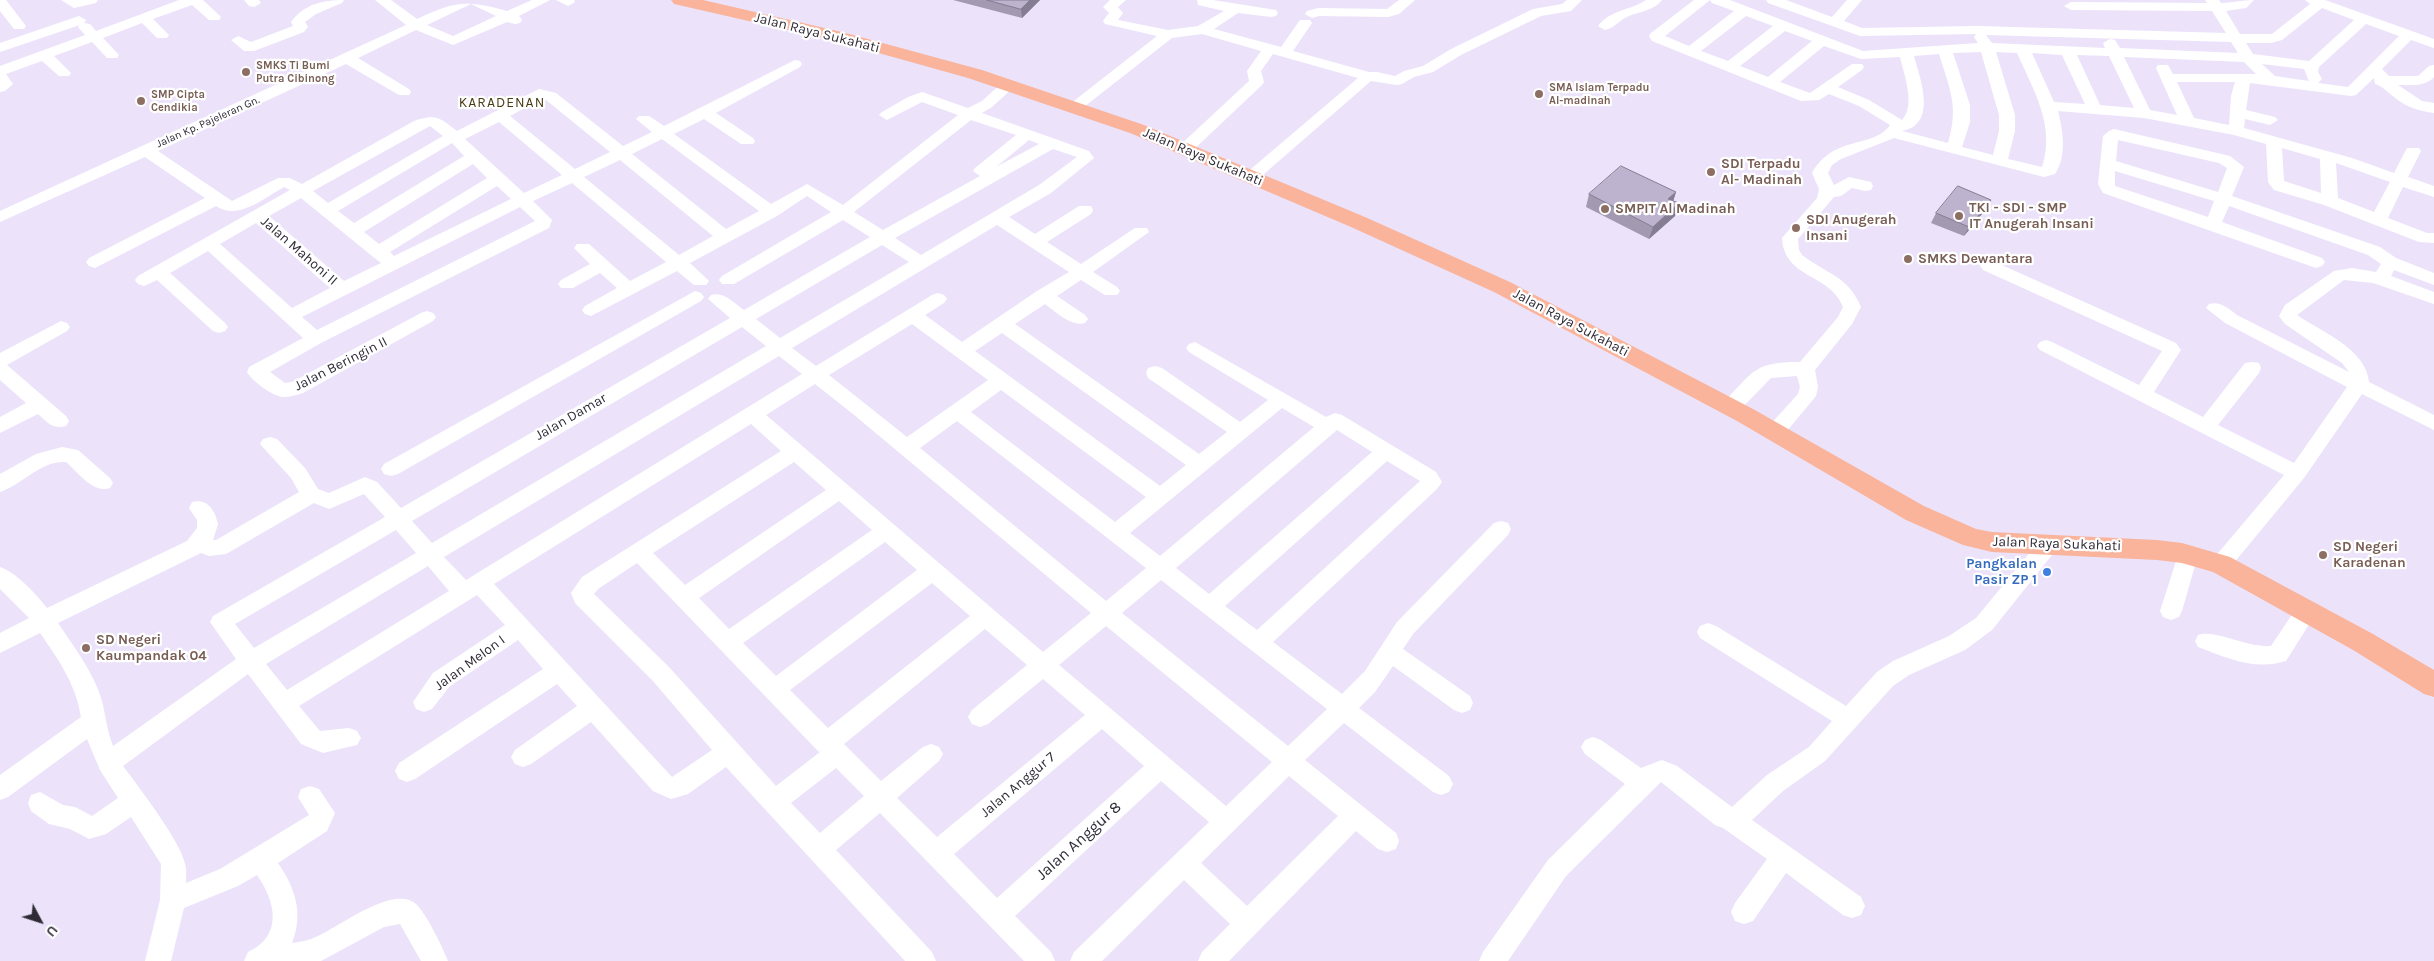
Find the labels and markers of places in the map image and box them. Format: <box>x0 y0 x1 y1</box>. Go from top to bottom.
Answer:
place label: SMKS Ti Bumi Putra Cibinong <box>256 59 334 85</box>
marker: SMKS Ti Bumi Putra Cibinong <box>240 66 252 78</box>
place label: SMA Islam Terpadu Al-madinah <box>1549 81 1649 107</box>
place label: SMP Cipta Cendikia <box>151 88 205 114</box>
marker: SMA Islam Terpadu Al-madinah <box>1533 88 1545 100</box>
marker: SMP Cipta Cendikia <box>135 95 147 107</box>
place label: SDI Terpadu Al- Madinah <box>1721 156 1802 188</box>
marker: SDI Terpadu Al- Madinah <box>1705 166 1717 178</box>
place label: TKI - SDI - SMP IT Anugerah Insani <box>1969 200 2094 232</box>
place label: SMPIT Al Madinah <box>1615 201 1735 217</box>
marker: SMPIT Al Madinah <box>1599 203 1611 215</box>
marker: TKI - SDI - SMP IT Anugerah Insani <box>1953 210 1965 222</box>
place label: SDI Anugerah Insani <box>1806 212 1897 244</box>
marker: SDI Anugerah Insani <box>1790 222 1802 234</box>
place label: SMKS Dewantara <box>1918 251 2033 267</box>
marker: SMKS Dewantara <box>1902 253 1914 265</box>
place label: SD Negeri Karadenan <box>2333 539 2406 572</box>
marker: SD Negeri Karadenan <box>2317 549 2329 561</box>
place label: Pangkalan Pasir ZP 1 <box>1966 556 2037 588</box>
marker: Pangkalan Pasir ZP 1 <box>2041 566 2053 578</box>
place label: SD Negeri Kaumpandak 04 <box>96 632 207 664</box>
marker: SD Negeri Kaumpandak 04 <box>80 642 92 654</box>

